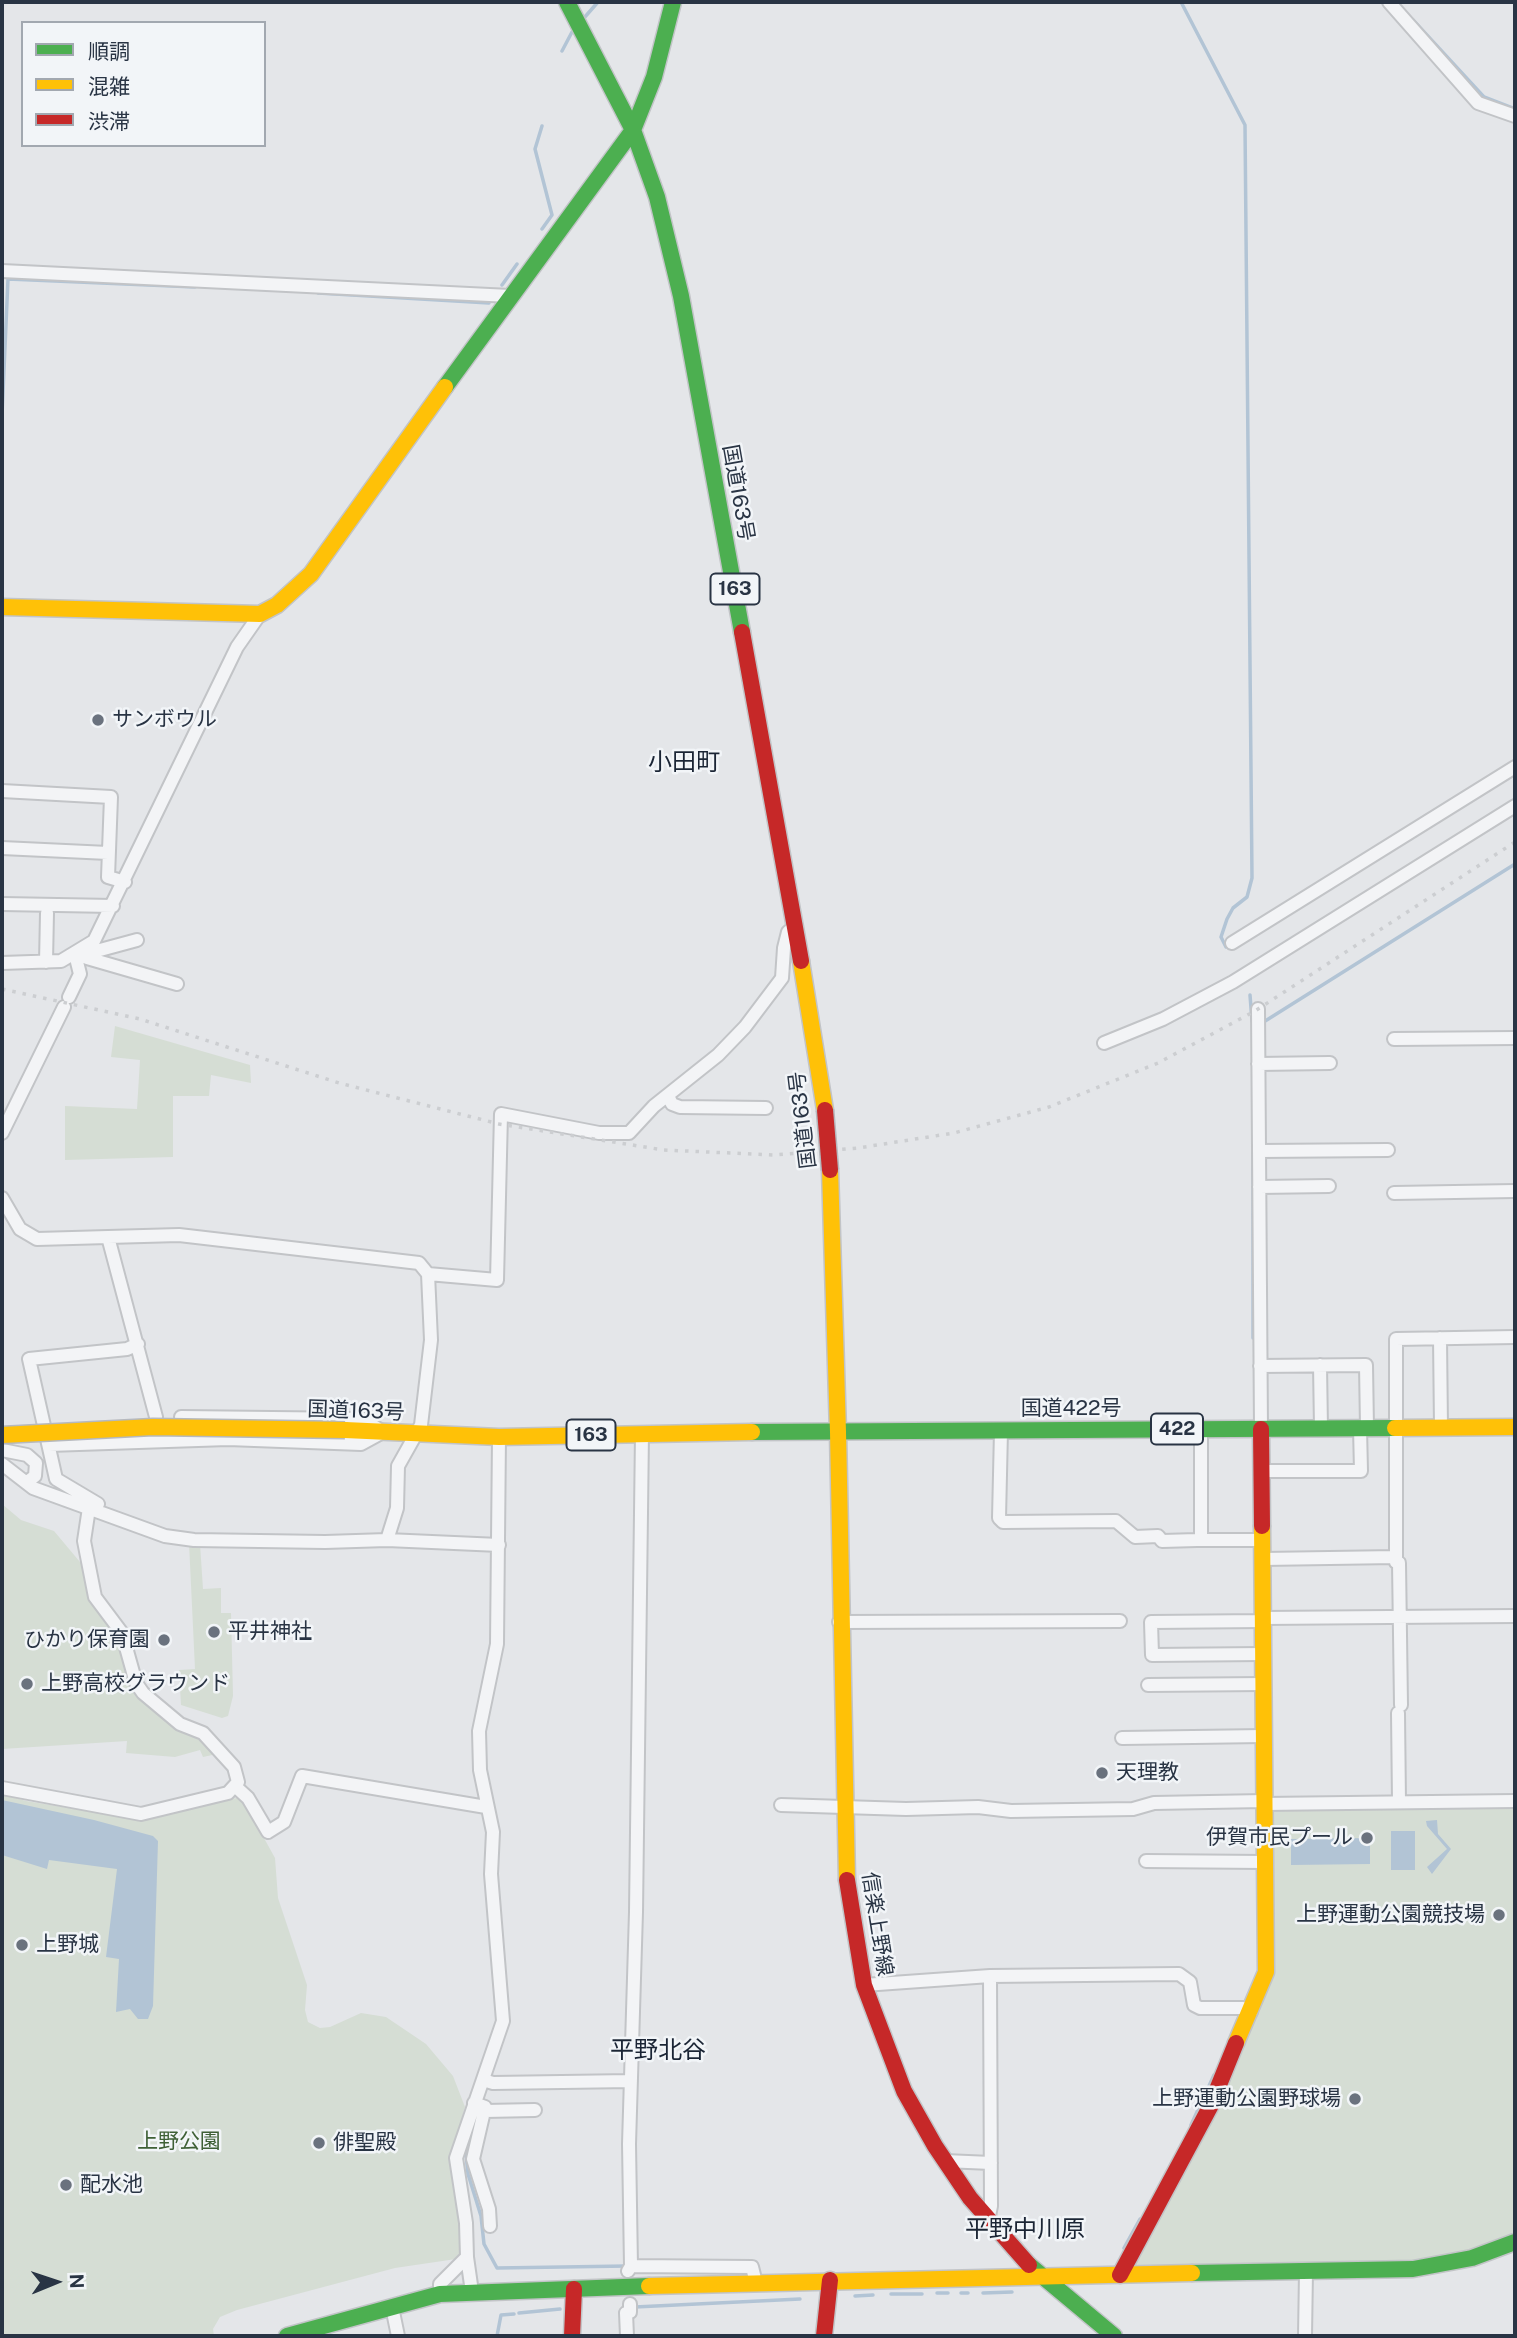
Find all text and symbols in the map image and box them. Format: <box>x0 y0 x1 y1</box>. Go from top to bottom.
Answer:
legend <box>21 21 266 147</box>
text: 順調 <box>88 39 130 64</box>
text: 混雑 <box>88 74 130 99</box>
text: 渋滞 <box>88 109 130 134</box>
street label: 国道163号 <box>717 443 759 543</box>
road number: 163 <box>710 574 760 604</box>
place label: サンボウル <box>112 707 217 733</box>
marker: サンボウル <box>90 712 106 728</box>
district label: 小田町 <box>648 749 720 777</box>
street label: 国道163号 <box>785 1070 821 1170</box>
street label: 国道422号 <box>1020 1396 1122 1422</box>
street label: 国道163号 <box>307 1397 405 1425</box>
road number: 422 <box>1151 1414 1203 1444</box>
road number: 163 <box>566 1420 616 1450</box>
place label: 平井神社 <box>228 1619 312 1645</box>
marker: 平井神社 <box>206 1624 222 1640</box>
place label: ひかり保育園 <box>24 1627 150 1653</box>
marker: ひかり保育園 <box>156 1632 172 1648</box>
place label: 上野高校グラウンド <box>41 1671 230 1697</box>
marker: 上野高校グラウンド <box>19 1676 35 1692</box>
place label: 天理教 <box>1116 1760 1179 1786</box>
marker: 天理教 <box>1094 1765 1110 1781</box>
place label: 伊賀市民プール <box>1206 1825 1353 1851</box>
marker: 伊賀市民プール <box>1359 1830 1375 1846</box>
street label: 信楽上野線 <box>856 1870 898 1978</box>
place label: 上野運動公園競技場 <box>1296 1902 1485 1928</box>
marker: 上野運動公園競技場 <box>1491 1907 1507 1923</box>
place label: 上野城 <box>36 1932 99 1958</box>
marker: 上野城 <box>14 1937 30 1953</box>
district label: 平野北谷 <box>610 2037 706 2065</box>
place label: 上野運動公園野球場 <box>1152 2086 1341 2112</box>
marker: 上野運動公園野球場 <box>1347 2091 1363 2107</box>
park label: 上野公園 <box>137 2129 221 2155</box>
place label: 俳聖殿 <box>333 2130 396 2156</box>
marker: 俳聖殿 <box>311 2135 327 2151</box>
place label: 配水池 <box>80 2172 143 2198</box>
marker: 配水池 <box>58 2177 74 2193</box>
district label: 平野中川原 <box>965 2216 1085 2244</box>
north arrow <box>21 2247 91 2317</box>
text: N <box>66 2273 88 2289</box>

